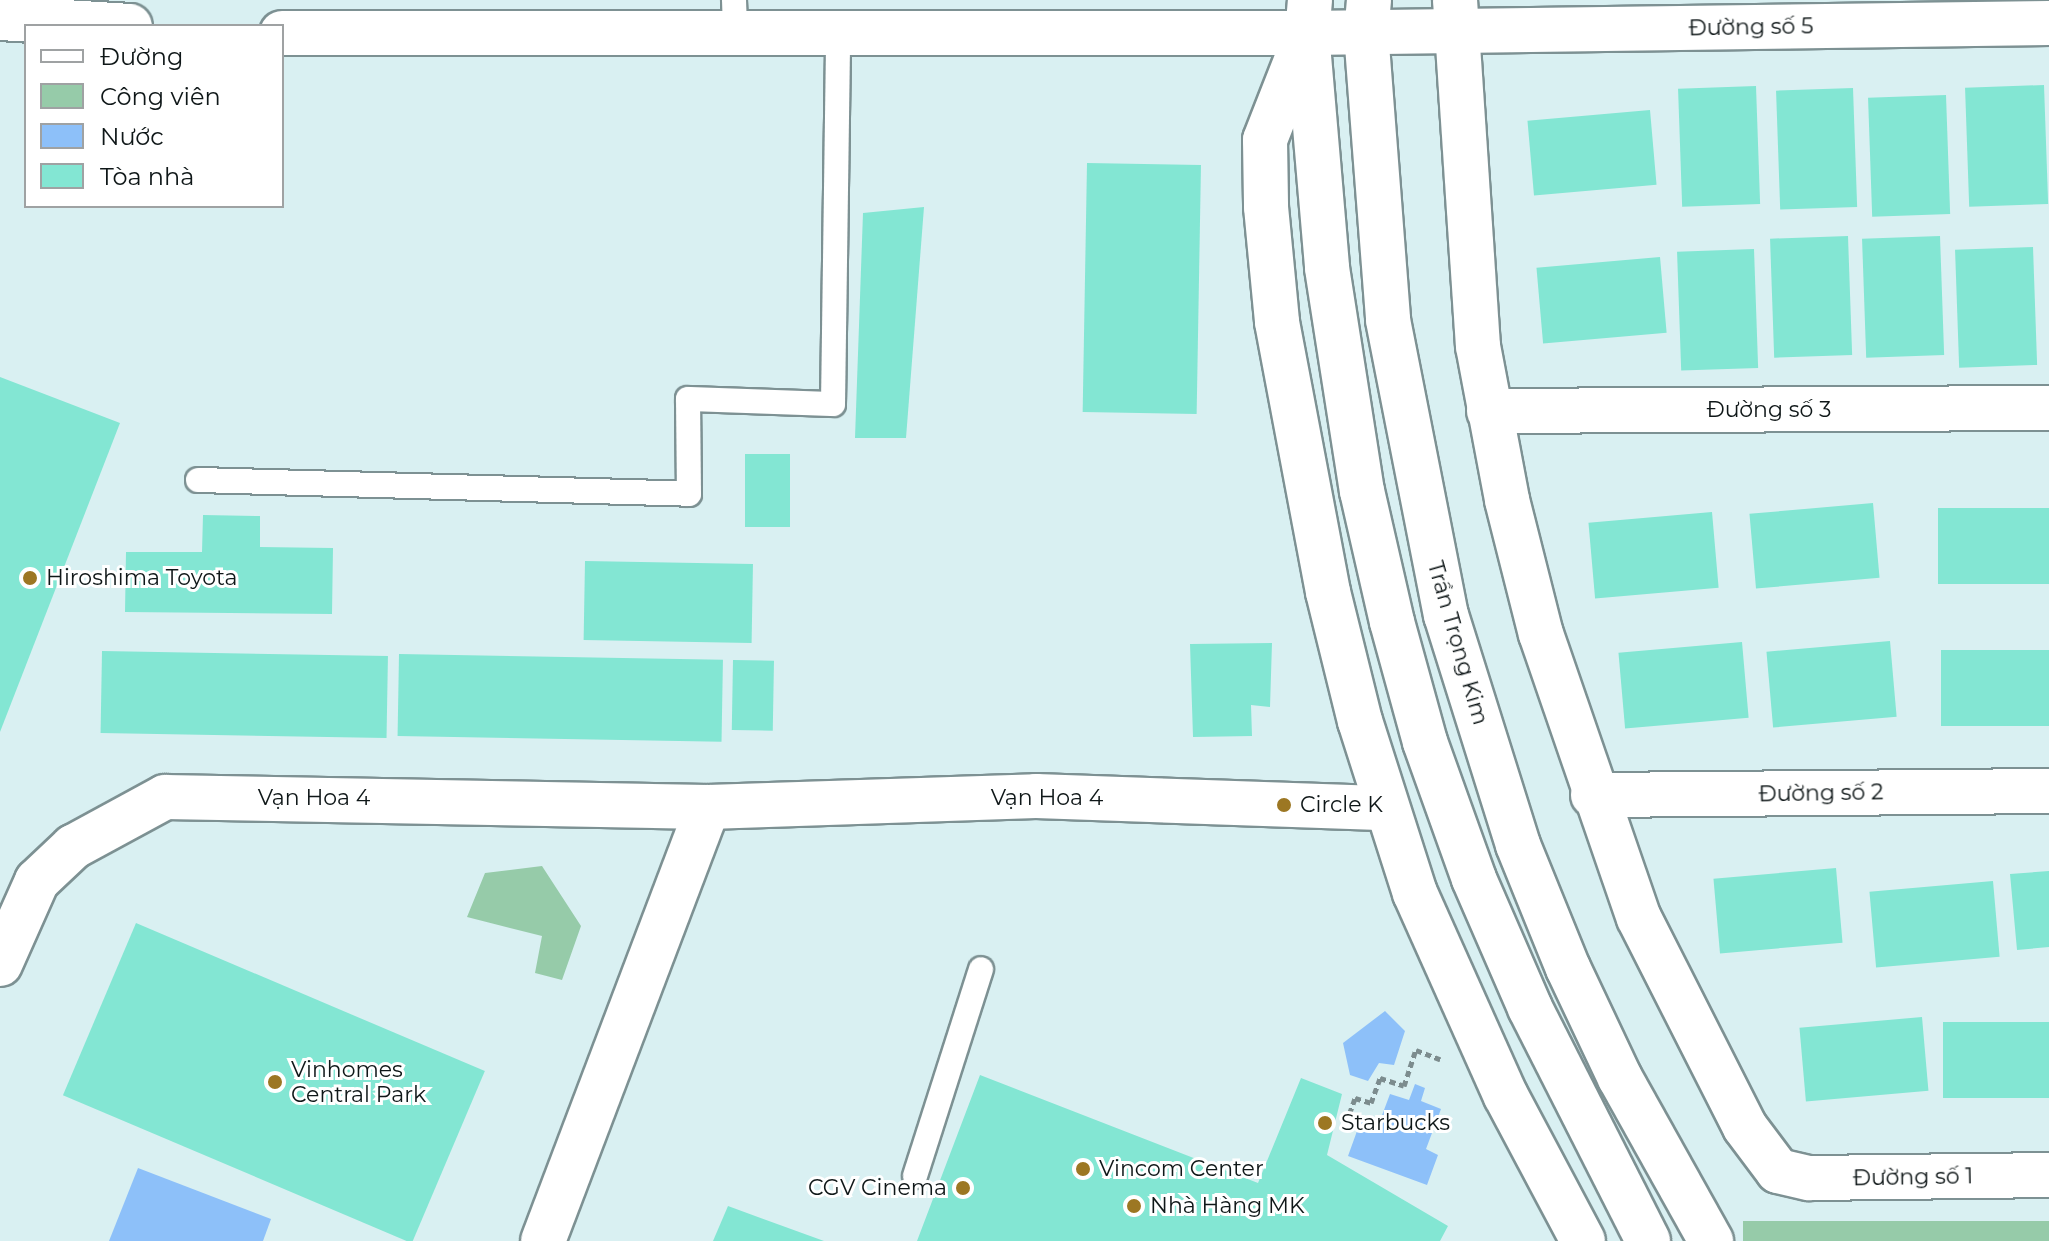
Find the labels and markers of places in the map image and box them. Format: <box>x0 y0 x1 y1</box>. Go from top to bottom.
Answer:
place label: Hiroshima Toyota <box>46 565 238 591</box>
marker: Hiroshima Toyota <box>21 569 39 587</box>
place label: Circle K <box>1300 792 1383 818</box>
marker: Circle K <box>1275 796 1293 814</box>
place label: Vinhomes Central Park <box>291 1056 426 1108</box>
marker: Vinhomes Central Park <box>266 1073 284 1091</box>
place label: Starbucks <box>1341 1110 1450 1136</box>
marker: Starbucks <box>1316 1114 1334 1132</box>
place label: Vincom Center <box>1099 1156 1264 1182</box>
marker: Vincom Center <box>1074 1160 1092 1178</box>
place label: CGV Cinema <box>808 1175 947 1201</box>
marker: CGV Cinema <box>954 1179 972 1197</box>
place label: Nhà Hàng MK <box>1150 1193 1305 1219</box>
marker: Nhà Hàng MK <box>1125 1197 1143 1215</box>

